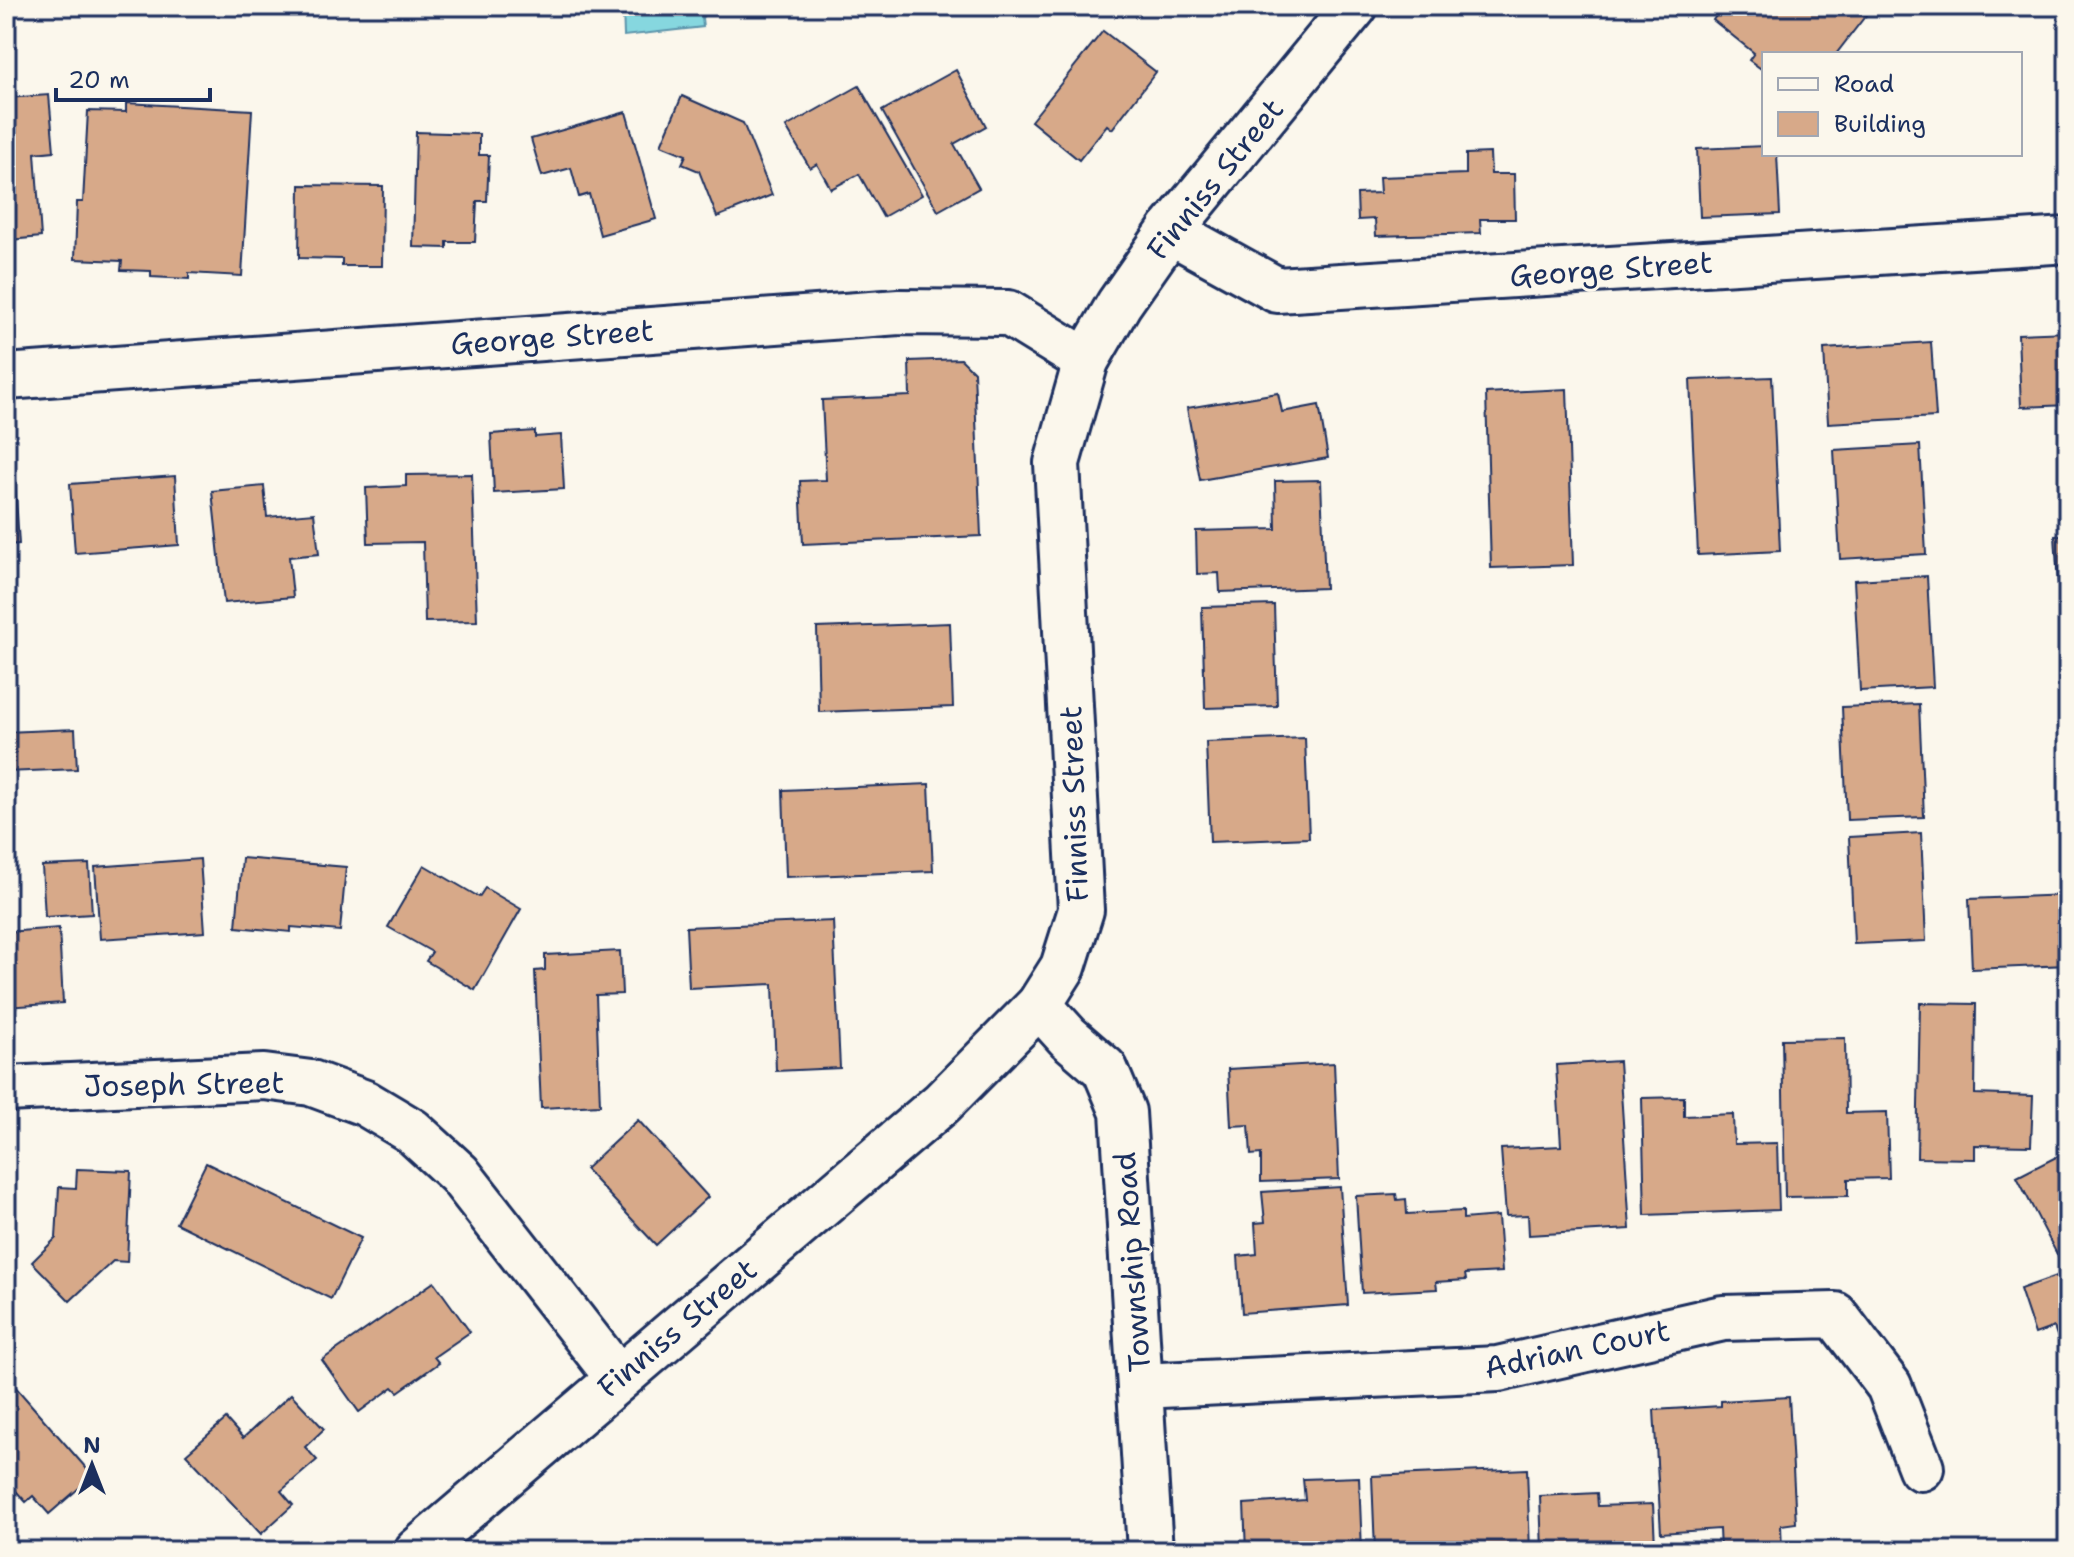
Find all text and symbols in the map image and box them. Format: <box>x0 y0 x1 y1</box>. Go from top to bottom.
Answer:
scale bar <box>56 52 210 102</box>
legend <box>1762 52 2022 156</box>
text: 20 m <box>68 64 130 96</box>
text: Road <box>1834 68 1894 100</box>
street label: Finniss Street <box>1137 90 1293 268</box>
text: Building <box>1834 108 1926 140</box>
street label: George Street <box>1508 241 1714 297</box>
street label: George Street <box>449 309 655 365</box>
street label: Finniss Street <box>1050 705 1098 903</box>
street label: Joseph Street <box>83 1062 285 1106</box>
street label: Township Road <box>1104 1151 1160 1373</box>
street label: Finniss Street <box>589 1249 765 1407</box>
street label: Adrian Court <box>1481 1309 1673 1389</box>
north arrow <box>52 1425 132 1505</box>
text: N <box>83 1431 101 1460</box>

